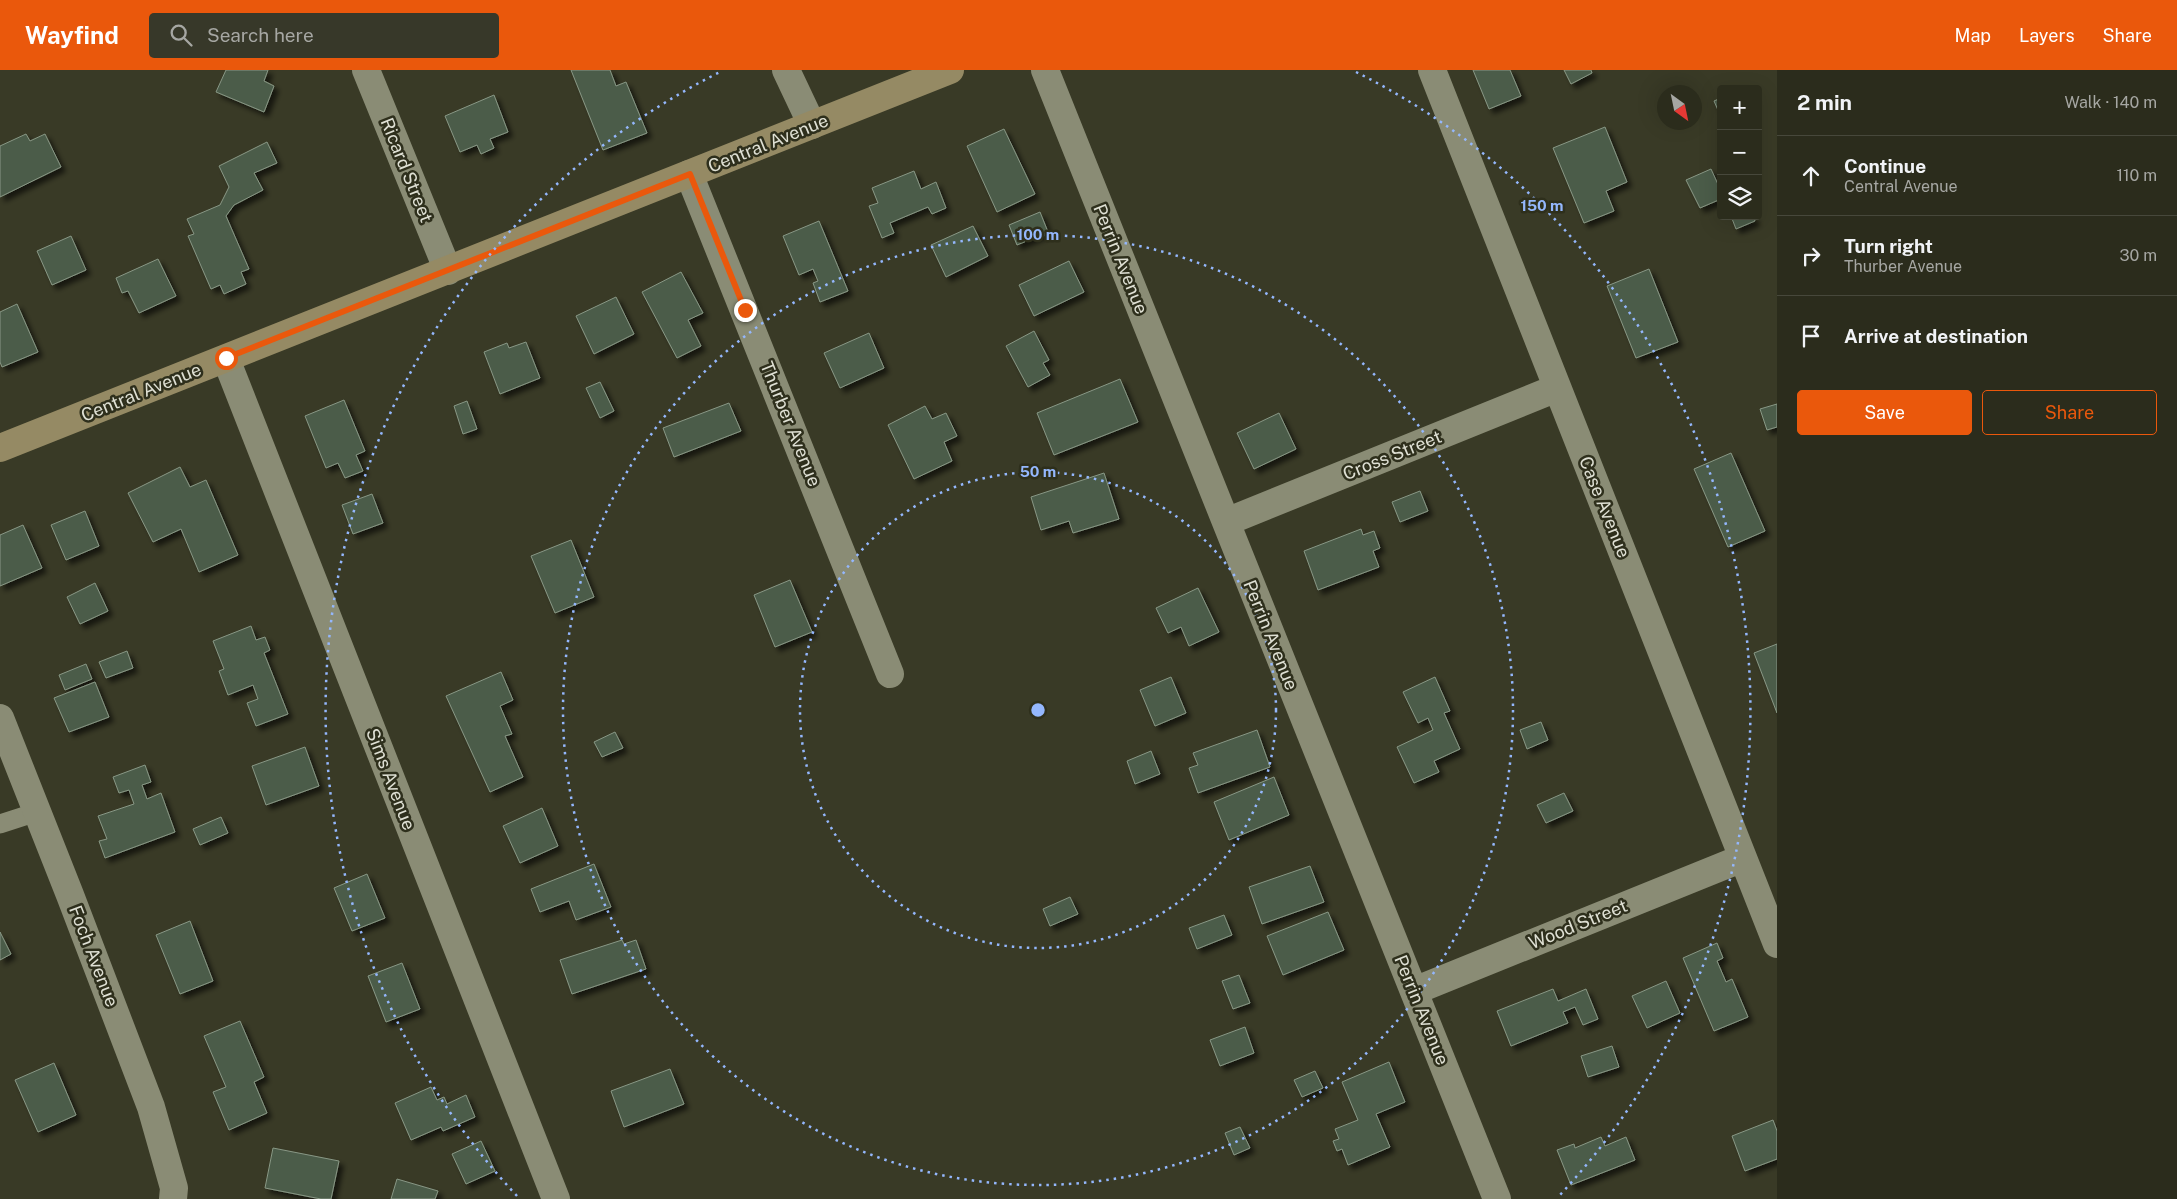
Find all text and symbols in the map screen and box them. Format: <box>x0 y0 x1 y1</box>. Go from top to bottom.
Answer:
search box <box>149 13 499 58</box>
text: Wayfind <box>25 21 119 49</box>
icon: search <box>167 21 195 49</box>
text: Search here <box>207 24 314 46</box>
text: Map <box>1955 25 1991 46</box>
text: Layers <box>2019 25 2075 46</box>
text: Share <box>2103 25 2152 46</box>
north arrow <box>1657 85 1702 130</box>
map controls <box>1717 85 1762 220</box>
button: + <box>1717 85 1762 130</box>
text: 2 min <box>1797 90 1852 115</box>
text: Walk · 140 m <box>2064 93 2157 112</box>
street label: Central Avenue <box>705 109 831 177</box>
street label: Ricard Street <box>377 115 437 225</box>
button: − <box>1717 130 1762 175</box>
text: Continue <box>1844 155 1926 177</box>
icon: ahead <box>1797 162 1825 190</box>
text: 110 m <box>2116 166 2157 185</box>
button: layers <box>1717 175 1762 220</box>
text: Central Avenue <box>1844 177 1958 196</box>
text: 150 m <box>1520 197 1564 214</box>
street label: Perrin Avenue <box>1089 201 1153 317</box>
text: 100 m <box>1017 226 1059 243</box>
text: Turn right <box>1844 235 1933 257</box>
icon: right <box>1797 242 1825 270</box>
text: 30 m <box>2120 246 2157 265</box>
text: Thurber Avenue <box>1844 257 1962 276</box>
route end <box>734 299 757 322</box>
icon: arrive <box>1797 322 1825 350</box>
text: Arrive at destination <box>1844 325 2028 347</box>
route start <box>215 347 238 370</box>
street label: Central Avenue <box>78 358 204 426</box>
street label: Thurber Avenue <box>756 358 826 490</box>
button: Save <box>1797 390 1972 435</box>
button: Share <box>1982 390 2157 435</box>
street label: Cross Street <box>1340 426 1444 484</box>
street label: Case Avenue <box>1575 453 1635 561</box>
text: 50 m <box>1020 463 1056 480</box>
street label: Perrin Avenue <box>1239 577 1303 693</box>
centre of rings <box>1029 701 1047 719</box>
street label: Sims Avenue <box>362 725 420 833</box>
street label: Wood Street <box>1526 895 1630 953</box>
street label: Foch Avenue <box>65 902 123 1010</box>
street label: Perrin Avenue <box>1390 952 1454 1068</box>

